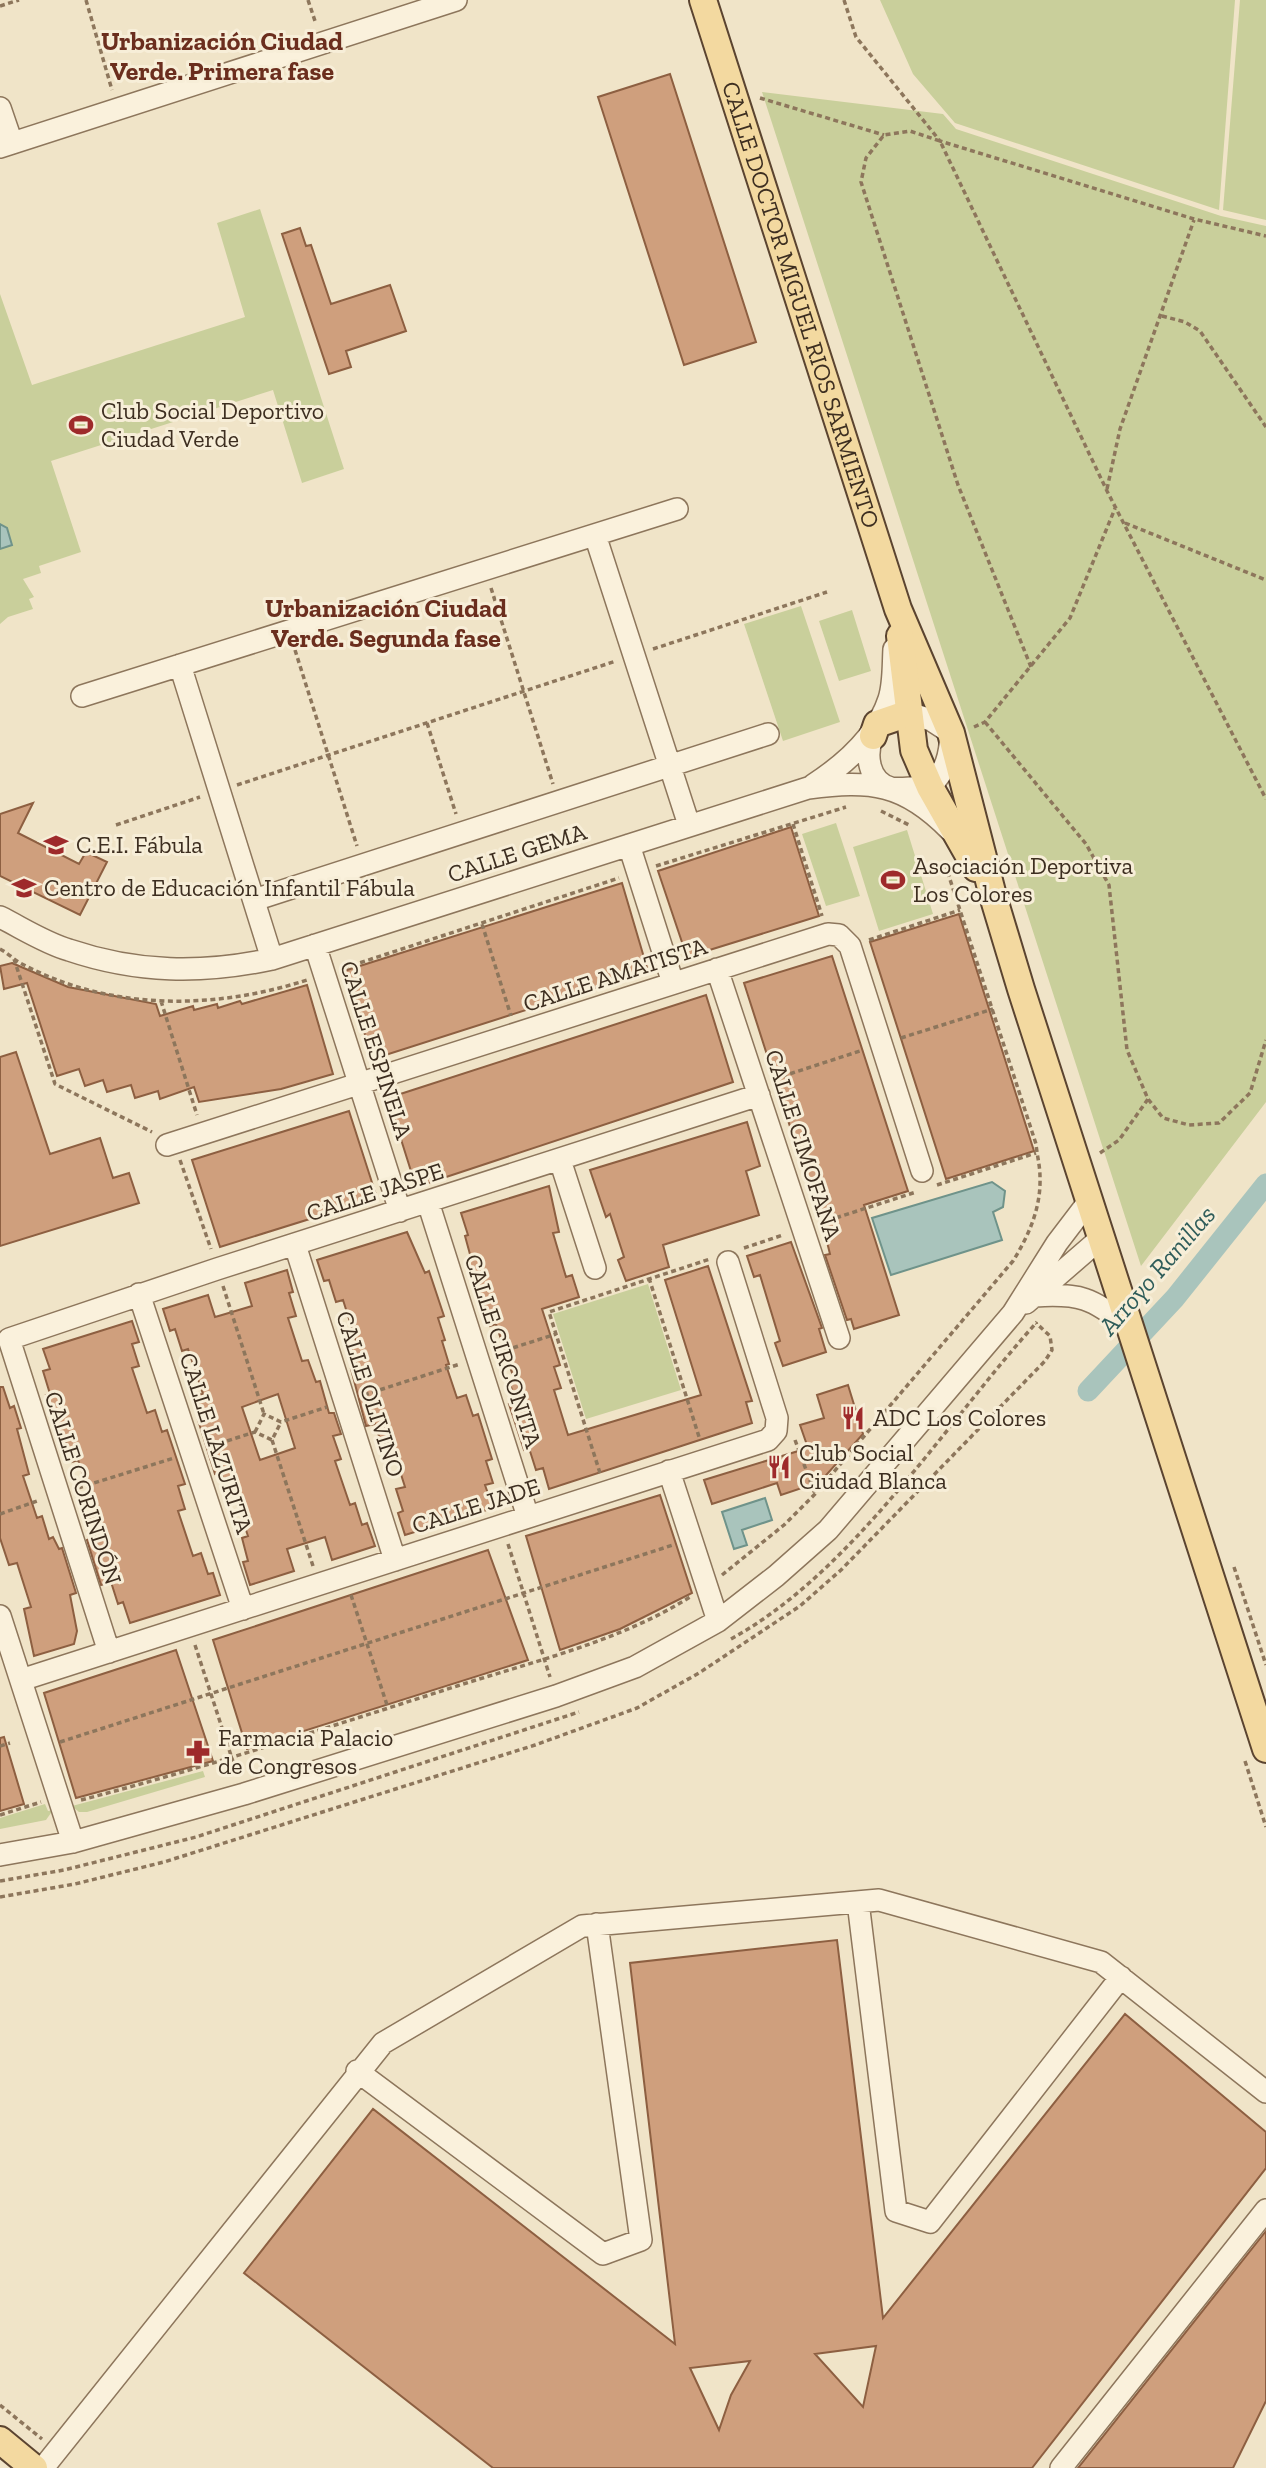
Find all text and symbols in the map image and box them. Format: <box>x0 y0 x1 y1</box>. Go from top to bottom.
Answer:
district label: Urbanización Ciudad Verde. Primera fase <box>101 25 343 87</box>
street label: CALLE DOCTOR MIGUEL RIOS SARMIENTO <box>716 78 886 532</box>
place label: Club Social Deportivo Ciudad Verde <box>101 396 324 453</box>
sports icon: Club Social Deportivo Ciudad Verde <box>67 411 95 439</box>
district label: Urbanización Ciudad Verde. Segunda fase <box>265 592 507 654</box>
street label: CALLE GEMA <box>444 816 590 889</box>
place label: C.E.I. Fábula <box>76 830 203 859</box>
school or university icon: C.E.I. Fábula <box>42 831 70 859</box>
place label: Asociación Deportiva Los Colores <box>913 851 1133 908</box>
sports icon: Asociación Deportiva Los Colores <box>879 866 907 894</box>
place label: Centro de Educación Infantil Fábula <box>44 873 415 902</box>
school or university icon: Centro de Educación Infantil Fábula <box>10 874 38 902</box>
street label: CALLE AMATISTA <box>519 931 711 1018</box>
street label: CALLE ESPINELA <box>334 957 419 1143</box>
street label: CALLE CIMOFANA <box>759 1046 848 1244</box>
street label: CALLE JASPE <box>303 1156 447 1227</box>
water label: Arroyo Ranillas <box>1091 1199 1222 1342</box>
street label: CALLE CIRCONITA <box>458 1250 549 1452</box>
street label: CALLE OLIVINO <box>330 1307 411 1481</box>
street label: CALLE LAZURITA <box>174 1349 259 1537</box>
street label: CALLE CORINDÓN <box>39 1388 128 1588</box>
place label: ADC Los Colores <box>873 1403 1046 1432</box>
restaurant icon: ADC Los Colores <box>839 1404 867 1432</box>
place label: Club Social Ciudad Blanca <box>799 1438 947 1495</box>
restaurant icon: Club Social Ciudad Blanca <box>765 1453 793 1481</box>
street label: CALLE JADE <box>408 1471 543 1540</box>
place label: Farmacia Palacio de Congresos <box>218 1723 393 1780</box>
pharmacy icon: Farmacia Palacio de Congresos <box>184 1738 212 1766</box>

